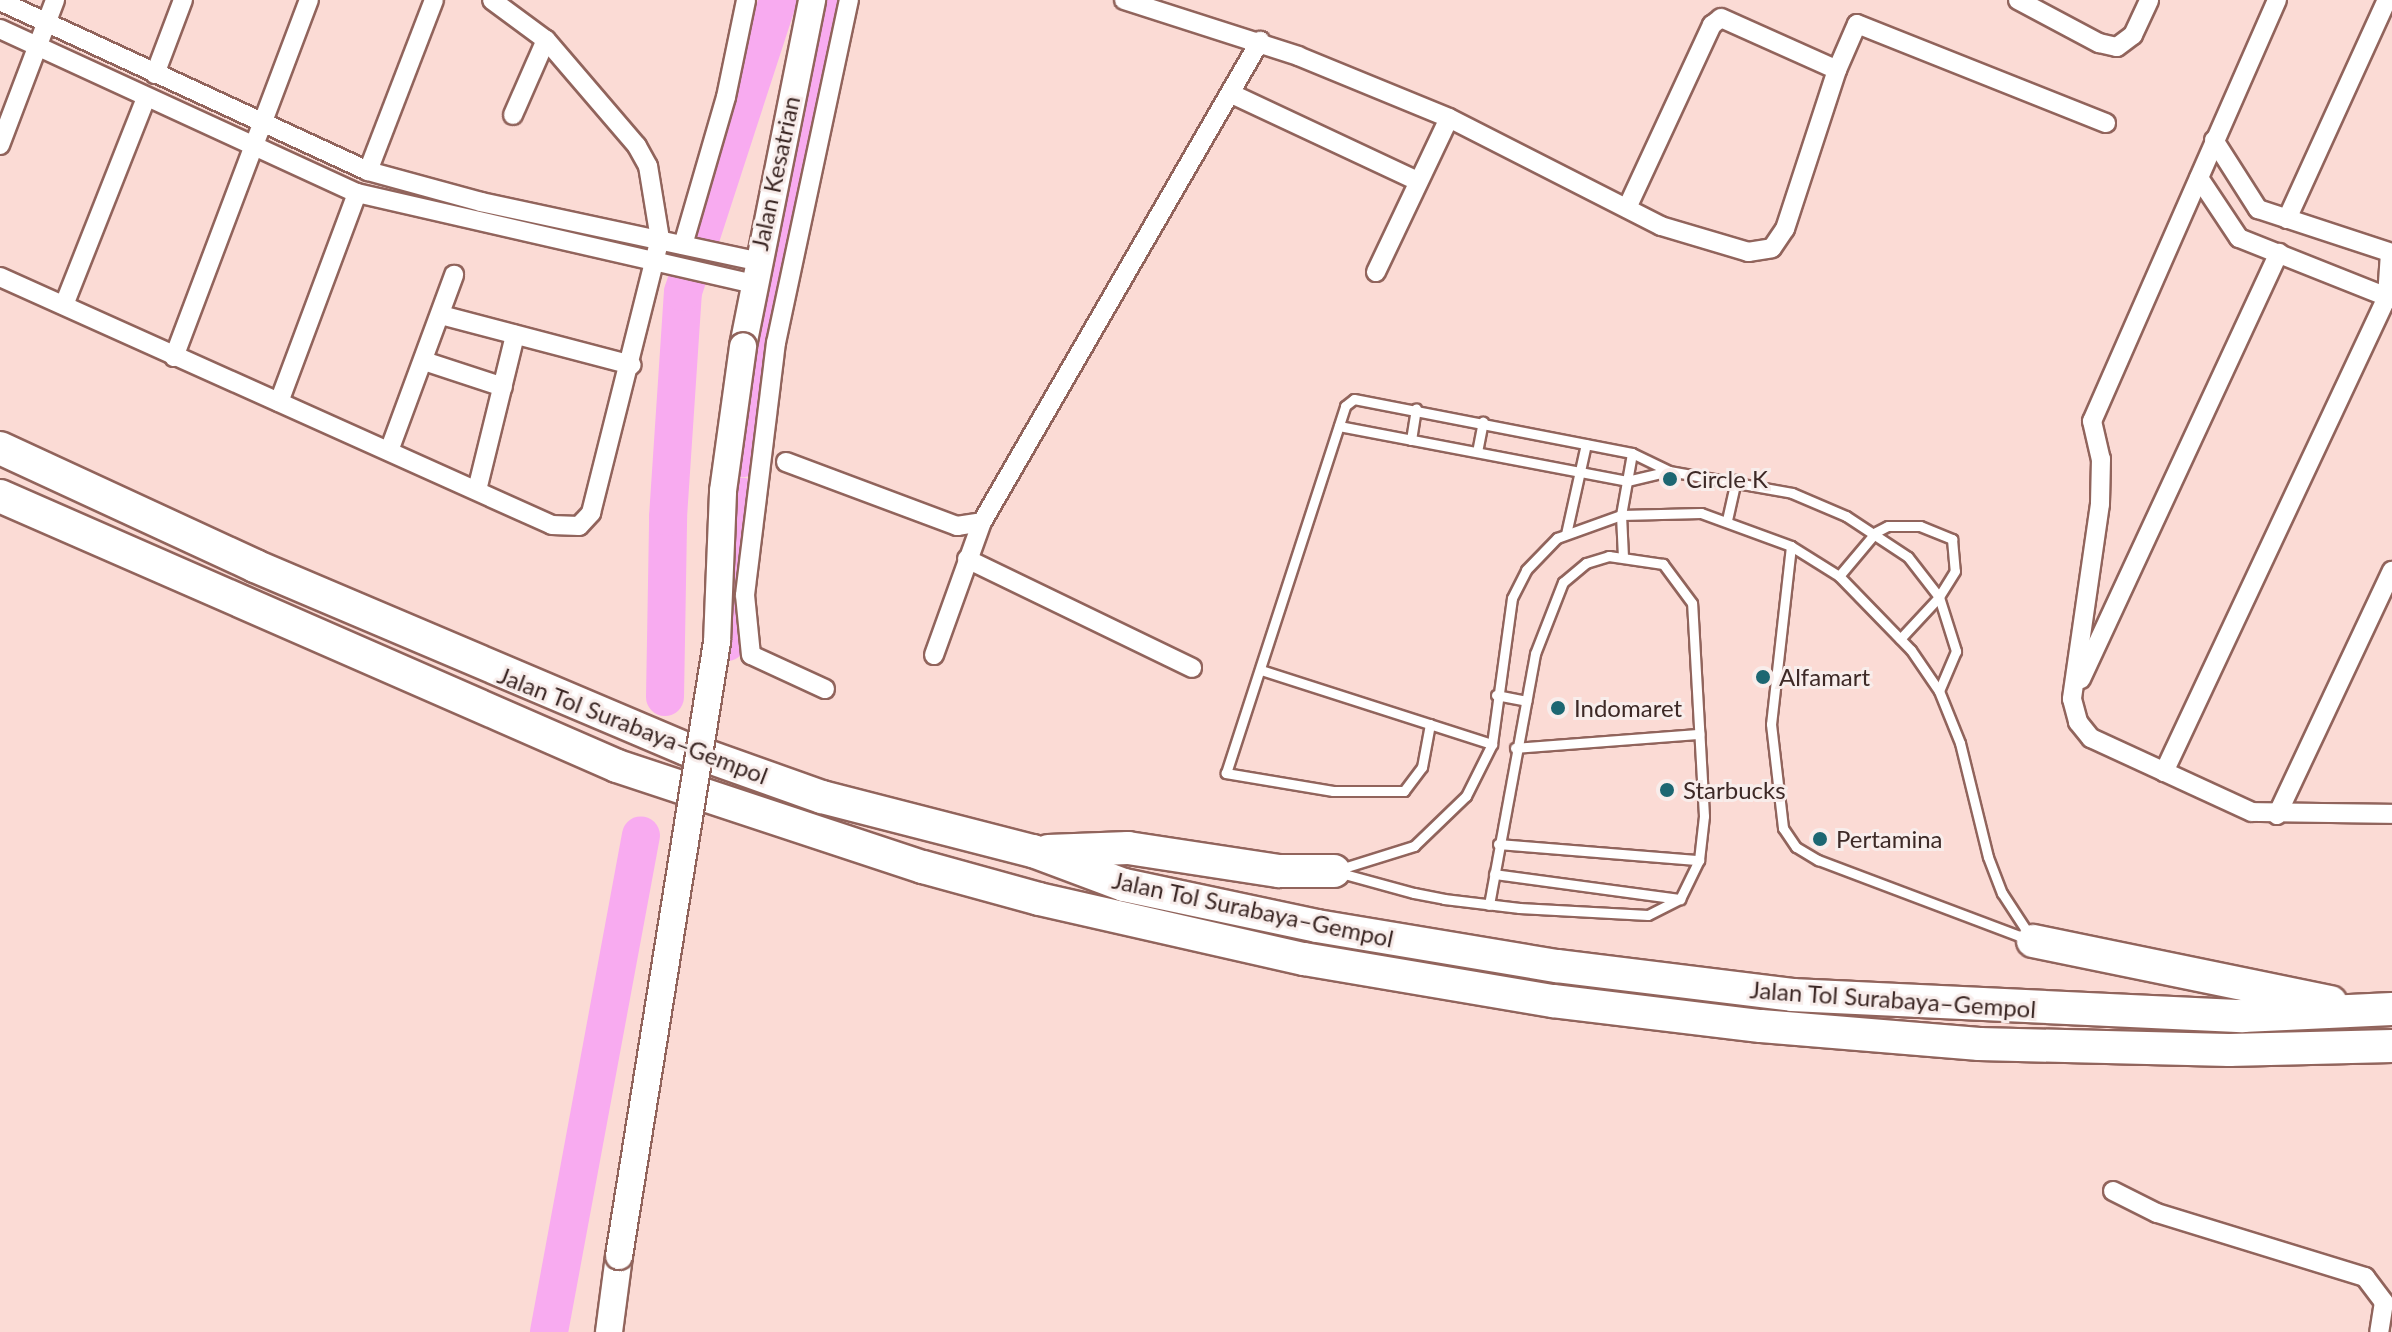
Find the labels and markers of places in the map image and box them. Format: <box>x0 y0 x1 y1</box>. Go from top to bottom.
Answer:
place label: Circle K <box>1686 465 1768 493</box>
marker: Circle K <box>1661 470 1679 488</box>
place label: Alfamart <box>1779 663 1870 691</box>
marker: Alfamart <box>1754 668 1772 686</box>
place label: Indomaret <box>1574 694 1682 722</box>
marker: Indomaret <box>1549 699 1567 717</box>
place label: Starbucks <box>1683 776 1786 804</box>
marker: Starbucks <box>1658 781 1676 799</box>
place label: Pertamina <box>1836 825 1943 853</box>
marker: Pertamina <box>1811 830 1829 848</box>

